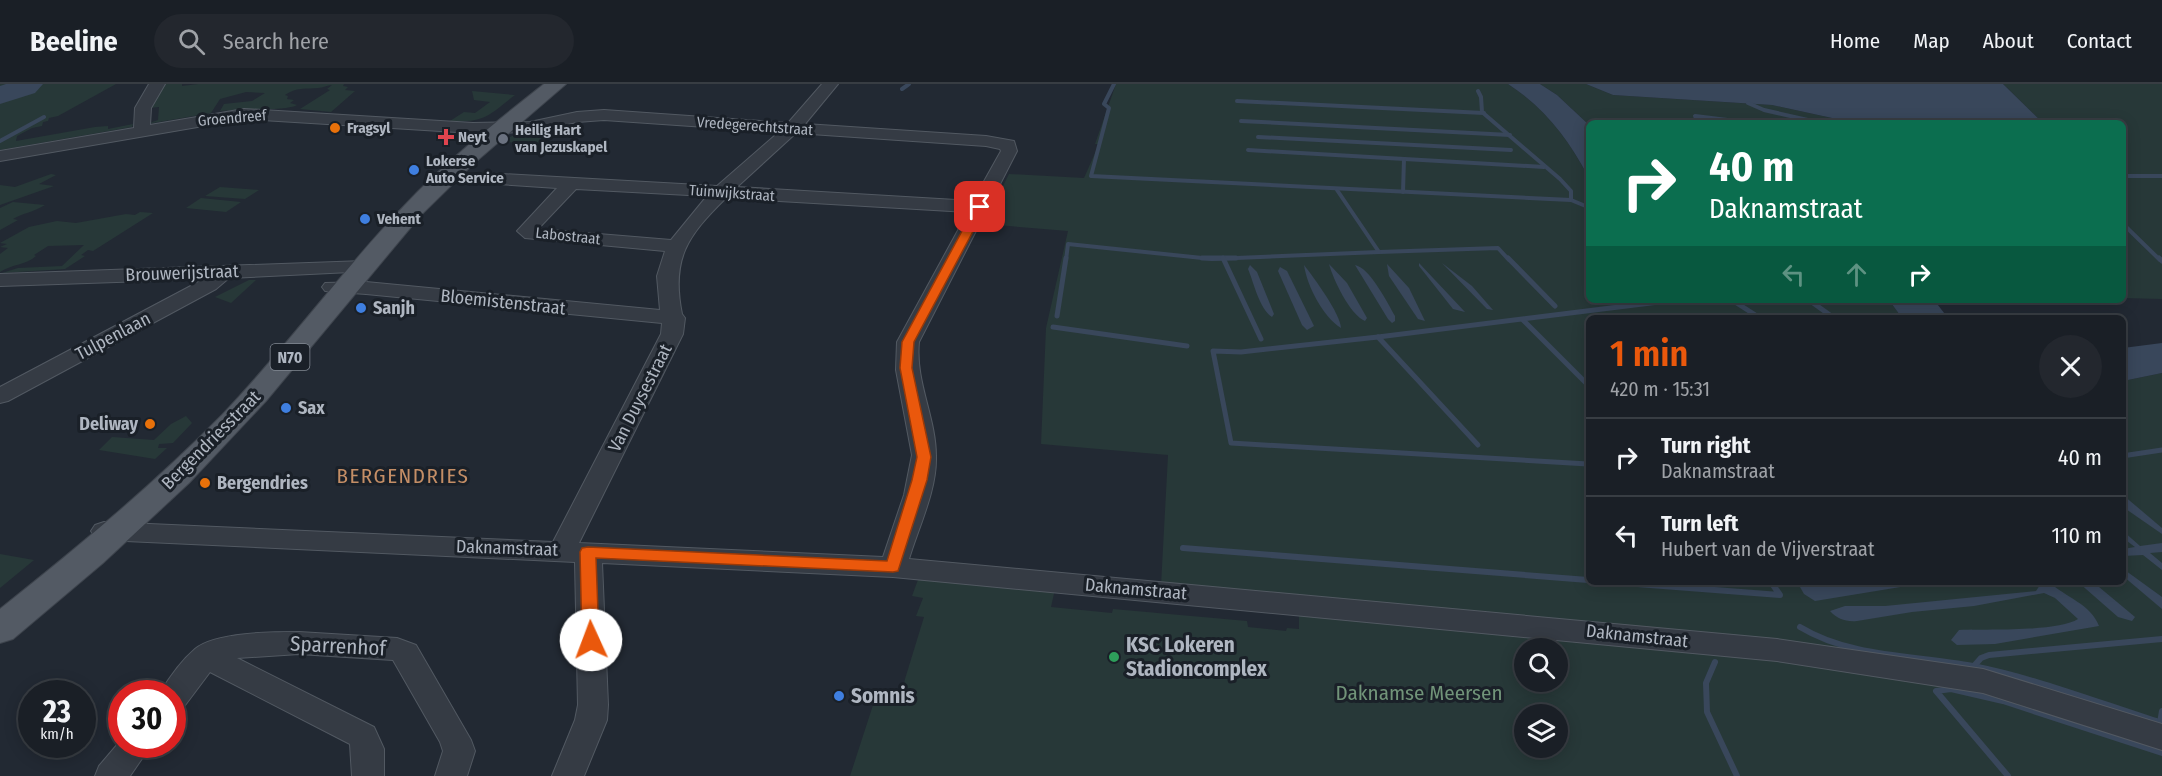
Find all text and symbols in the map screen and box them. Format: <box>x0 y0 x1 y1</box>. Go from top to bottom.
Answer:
search box <box>154 14 574 68</box>
text: Beeline <box>30 25 118 58</box>
icon: search <box>175 25 208 58</box>
text: Search here <box>223 28 329 55</box>
text: Home <box>1830 28 1880 54</box>
text: Map <box>1913 28 1950 54</box>
text: About <box>1983 28 2034 54</box>
text: Contact <box>2067 28 2132 54</box>
street label: Groendreef <box>197 106 268 130</box>
street label: Vredegerechtstraat <box>696 113 814 139</box>
place label: Fragsyl <box>347 119 391 137</box>
marker: Fragsyl <box>328 121 342 135</box>
place label: Heilig Hart van Jezuskapel <box>514 121 608 156</box>
place label: Neyt <box>458 128 488 146</box>
marker: Neyt <box>439 130 453 144</box>
marker: Heilig Hart van Jezuskapel <box>496 132 510 146</box>
text: 40 m <box>1709 142 1794 192</box>
icon: right <box>1610 144 1688 222</box>
place label: Lokerse Auto Service <box>425 152 504 187</box>
marker: Lokerse Auto Service <box>407 163 421 177</box>
street label: Tuinwijkstraat <box>689 181 776 205</box>
pin <box>954 181 1005 232</box>
icon: arrive <box>963 190 996 223</box>
text: Daknamstraat <box>1709 193 1863 225</box>
place label: Vehent <box>376 210 421 228</box>
marker: Vehent <box>358 212 372 226</box>
street label: Labostraat <box>535 224 602 248</box>
icon: left <box>1777 258 1810 291</box>
icon: ahead <box>1840 258 1873 291</box>
icon: right <box>1903 258 1936 291</box>
street label: Brouwerijstraat <box>125 260 239 286</box>
street label: Bloemistenstraat <box>439 284 567 320</box>
place label: Sanjh <box>373 297 415 319</box>
marker: Sanjh <box>354 301 368 315</box>
street label: Tulpenlaan <box>72 307 154 365</box>
text: 1 min <box>1610 332 1688 376</box>
button: close <box>2039 335 2102 398</box>
street label: Van Duysestraat <box>603 340 677 456</box>
road number: N70 <box>270 344 310 370</box>
text: 420 m · 15:31 <box>1610 377 1710 401</box>
street label: Bergendriesstraat <box>157 386 265 494</box>
place label: Sax <box>298 397 325 419</box>
marker: Sax <box>279 401 293 415</box>
place label: Deliway <box>79 413 138 435</box>
marker: Deliway <box>143 417 157 431</box>
text: Turn right <box>1661 432 1750 459</box>
icon: right <box>1610 441 1643 474</box>
text: 40 m <box>2058 444 2102 471</box>
text: Daknamstraat <box>1661 459 1775 483</box>
district label: BERGENDRIES <box>337 463 469 489</box>
place label: Bergendries <box>217 472 308 494</box>
marker: Bergendries <box>198 476 212 490</box>
text: Turn left <box>1661 510 1739 537</box>
icon: left <box>1610 519 1643 552</box>
text: 110 m <box>2052 522 2102 549</box>
street label: Daknamstraat <box>455 535 559 561</box>
text: Hubert van de Vijverstraat <box>1661 537 1874 561</box>
street label: Daknamstraat <box>1084 574 1188 604</box>
position arrow <box>559 608 623 672</box>
street label: Daknamstraat <box>1585 620 1689 652</box>
street label: Sparrenhof <box>290 631 388 662</box>
place label: KSC Lokeren Stadioncomplex <box>1126 632 1268 682</box>
map controls <box>1514 638 1568 758</box>
button: search <box>1514 638 1568 692</box>
marker: KSC Lokeren Stadioncomplex <box>1107 650 1121 664</box>
speed limit sign: 30 <box>108 680 186 758</box>
park label: Daknamse Meersen <box>1336 680 1502 706</box>
place label: Somnis <box>851 683 915 709</box>
marker: Somnis <box>832 689 846 703</box>
text: 23 <box>43 694 71 730</box>
button: layers <box>1514 704 1568 758</box>
text: km/h <box>40 725 74 743</box>

